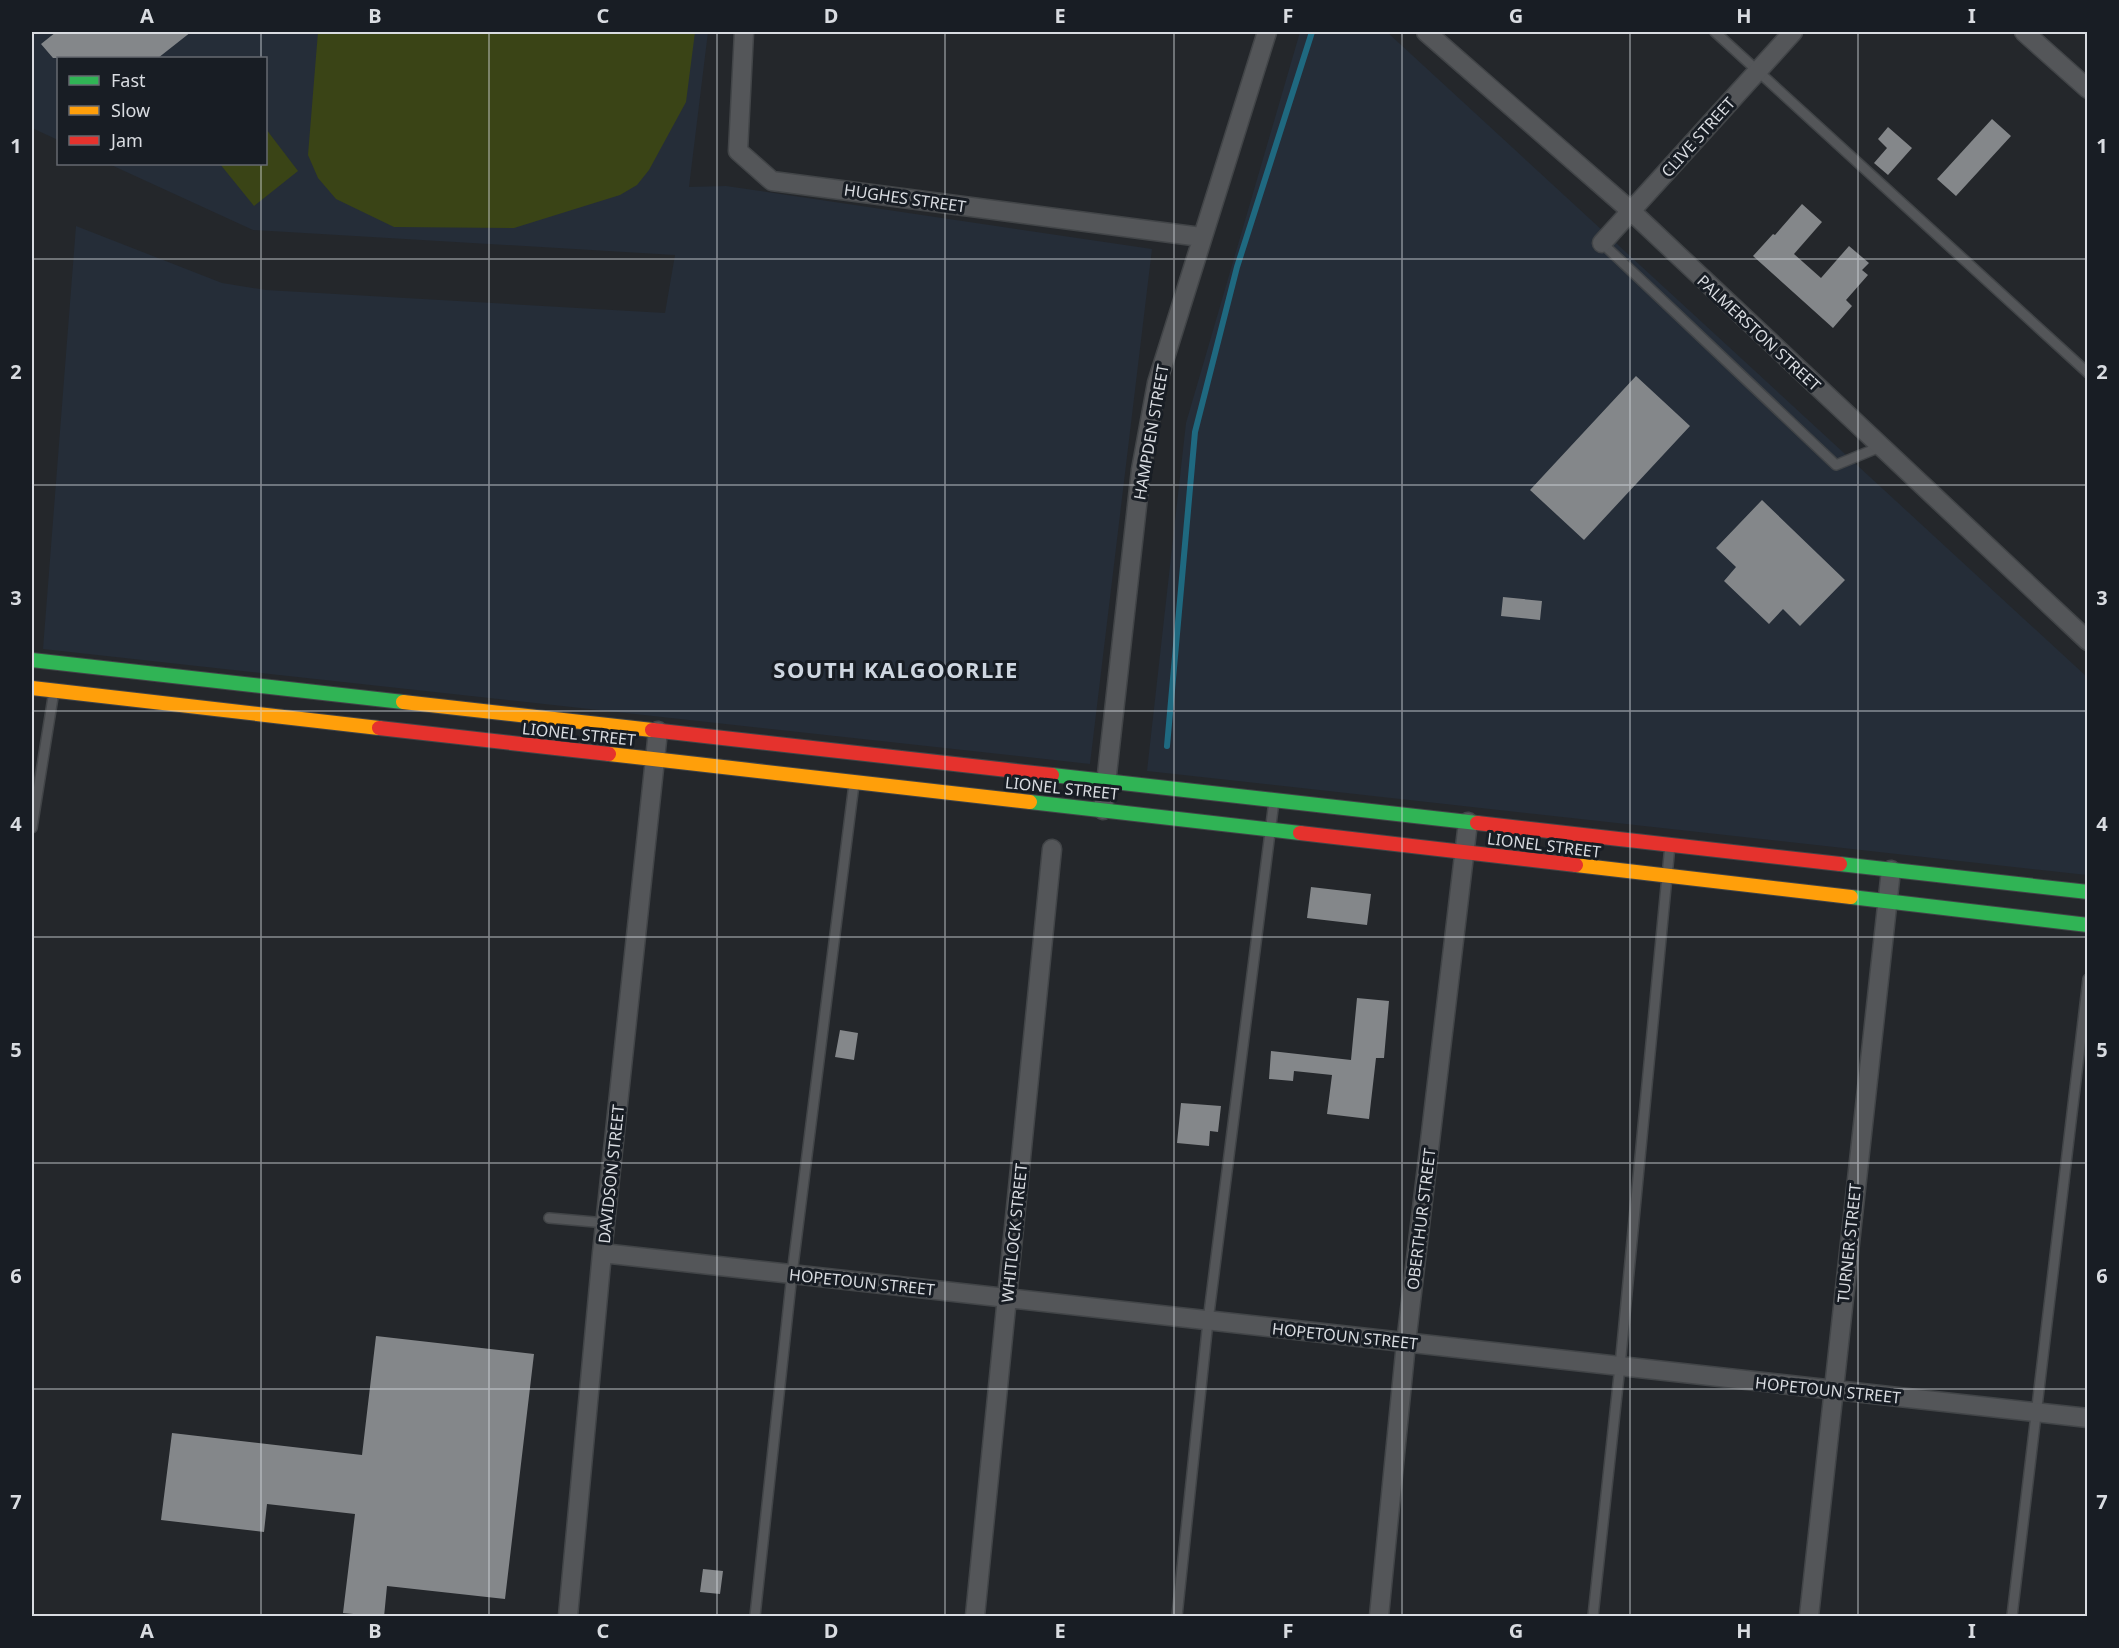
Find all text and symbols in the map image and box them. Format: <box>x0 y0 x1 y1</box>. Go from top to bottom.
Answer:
text: A <box>140 2 154 29</box>
text: B <box>368 2 382 29</box>
text: C <box>597 2 610 29</box>
text: D <box>824 2 838 29</box>
text: E <box>1054 2 1066 29</box>
text: F <box>1283 2 1293 29</box>
text: G <box>1509 2 1523 29</box>
text: H <box>1736 2 1752 29</box>
text: I <box>1968 2 1976 29</box>
legend <box>57 57 267 165</box>
text: Fast <box>111 68 146 92</box>
street label: CLIVE STREET <box>1656 92 1740 182</box>
text: Slow <box>111 98 150 122</box>
text: Jam <box>109 128 143 152</box>
text: 1 <box>10 132 22 159</box>
text: 1 <box>2096 132 2108 159</box>
street label: HUGHES STREET <box>842 179 968 217</box>
street label: PALMERSTON STREET <box>1692 270 1826 396</box>
text: 2 <box>10 358 22 385</box>
text: 2 <box>2096 358 2108 385</box>
street label: HAMPDEN STREET <box>1128 362 1174 502</box>
text: 3 <box>10 584 22 611</box>
text: 3 <box>2096 584 2108 611</box>
district label: SOUTH KALGOORLIE <box>773 654 1019 684</box>
street label: LIONEL STREET <box>521 717 637 751</box>
street label: LIONEL STREET <box>1004 771 1120 805</box>
text: 4 <box>10 810 22 837</box>
text: 4 <box>2096 810 2108 837</box>
street label: LIONEL STREET <box>1486 827 1602 863</box>
text: 5 <box>10 1036 22 1063</box>
text: 5 <box>2096 1036 2108 1063</box>
street label: DAVIDSON STREET <box>593 1103 629 1245</box>
street label: OBERTHUR STREET <box>1401 1147 1441 1291</box>
street label: WHITLOCK STREET <box>996 1162 1032 1304</box>
street label: TURNER STREET <box>1832 1182 1866 1304</box>
text: 6 <box>10 1262 22 1289</box>
text: 6 <box>2096 1262 2108 1289</box>
street label: HOPETOUN STREET <box>788 1263 936 1301</box>
street label: HOPETOUN STREET <box>1271 1317 1419 1355</box>
street label: HOPETOUN STREET <box>1754 1371 1902 1409</box>
text: 7 <box>10 1488 22 1515</box>
text: 7 <box>2096 1488 2108 1515</box>
text: A <box>140 1617 154 1644</box>
text: B <box>368 1617 382 1644</box>
text: C <box>597 1617 610 1644</box>
text: D <box>824 1617 838 1644</box>
text: E <box>1054 1617 1066 1644</box>
text: F <box>1283 1617 1293 1644</box>
text: G <box>1509 1617 1523 1644</box>
text: H <box>1736 1617 1752 1644</box>
text: I <box>1968 1617 1976 1644</box>

